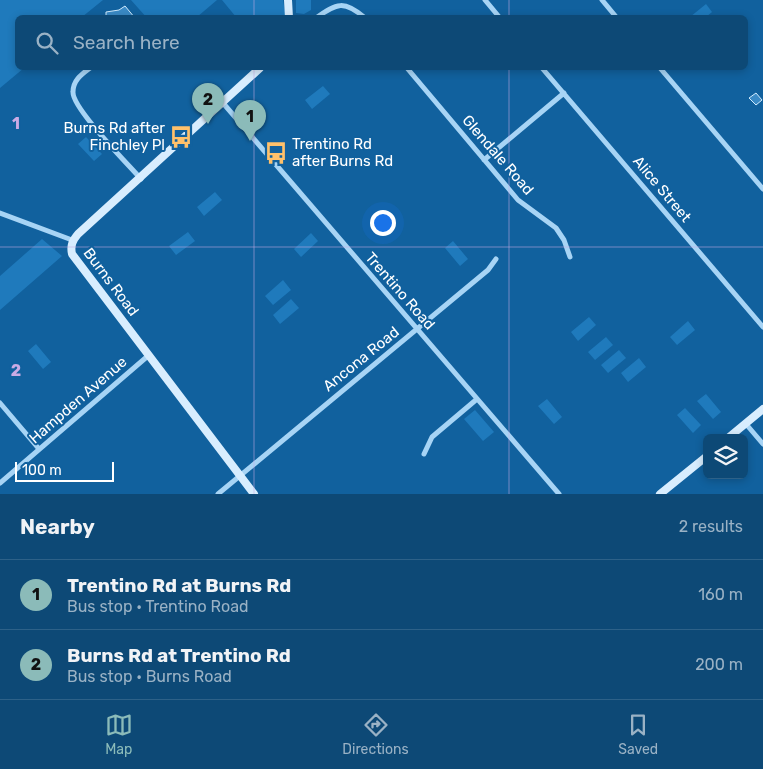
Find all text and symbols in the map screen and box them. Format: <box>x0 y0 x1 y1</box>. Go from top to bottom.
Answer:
search box <box>15 15 748 70</box>
icon: search <box>33 29 61 57</box>
text: Search here <box>73 31 180 54</box>
pin: 2 <box>192 83 224 124</box>
pin: 1 <box>234 100 266 141</box>
street label: Glendale Road <box>458 111 538 199</box>
text: 1 <box>12 114 20 133</box>
place label: Burns Rd after Finchley Pl <box>64 119 165 154</box>
bus stop icon: Burns Rd after Finchley Pl <box>168 124 194 150</box>
place label: Trentino Rd after Burns Rd <box>292 135 393 170</box>
bus stop icon: Trentino Rd after Burns Rd <box>263 140 289 166</box>
street label: Alice Street <box>629 152 695 226</box>
your location <box>370 210 396 236</box>
street label: Burns Road <box>80 244 142 320</box>
street label: Trentino Road <box>361 249 439 333</box>
street label: Ancona Road <box>319 323 403 395</box>
street label: Hampden Avenue <box>25 353 131 447</box>
text: 2 <box>11 361 21 380</box>
map controls <box>703 434 748 479</box>
button: layers <box>703 434 748 479</box>
scale bar <box>15 459 114 482</box>
text: 100 m <box>22 462 62 479</box>
text: Nearby <box>20 514 95 539</box>
text: 2 results <box>679 517 743 536</box>
text: Trentino Rd at Burns Rd <box>67 574 291 597</box>
text: 1 <box>32 585 40 604</box>
text: 160 m <box>698 585 743 604</box>
text: Bus stop · Trentino Road <box>67 597 249 616</box>
text: Burns Rd at Trentino Rd <box>67 644 291 667</box>
text: 2 <box>31 655 41 674</box>
text: 200 m <box>695 655 743 674</box>
text: Bus stop · Burns Road <box>67 667 232 686</box>
tab: Map <box>105 711 133 758</box>
tab: Directions <box>342 711 409 758</box>
tab: Saved <box>618 711 658 758</box>

